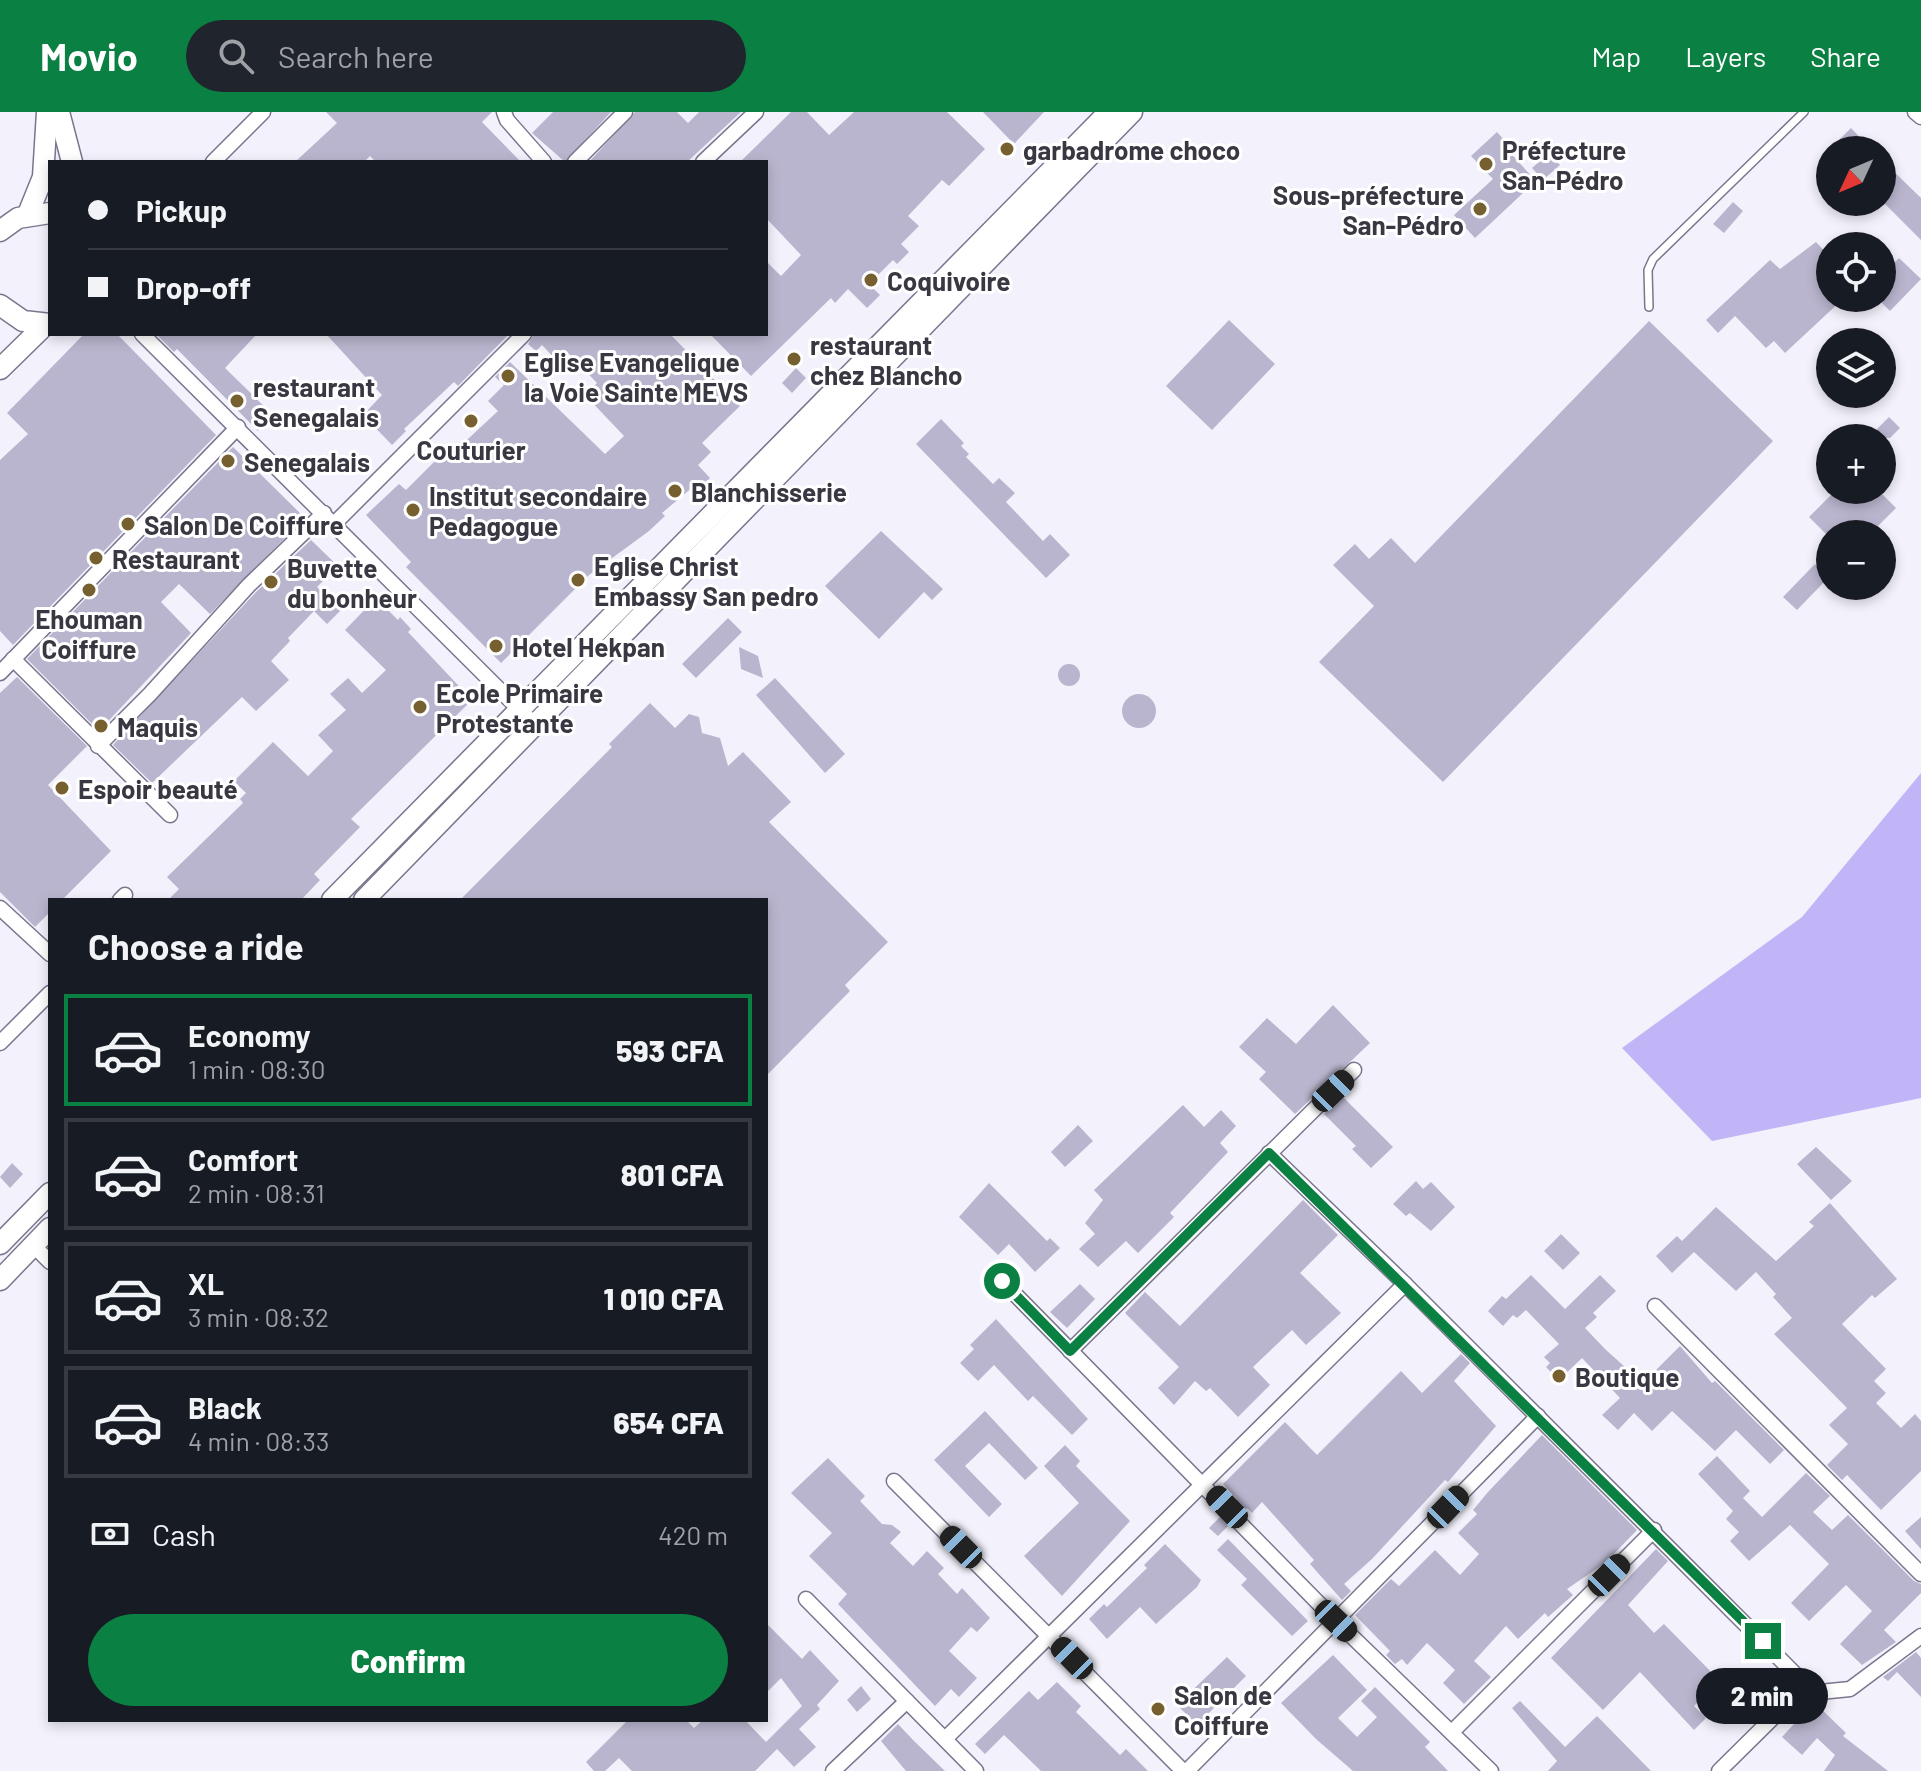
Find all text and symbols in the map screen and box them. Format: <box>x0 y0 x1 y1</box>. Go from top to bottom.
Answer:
search box <box>186 20 746 92</box>
text: Movio <box>40 33 138 79</box>
icon: search <box>214 34 258 78</box>
text: Search here <box>278 38 434 74</box>
text: Map <box>1591 39 1641 73</box>
text: Layers <box>1685 39 1766 73</box>
text: Share <box>1810 39 1881 73</box>
place label: garbadrome choco <box>1023 134 1240 165</box>
place label: Préfecture San-Pédro <box>1502 134 1626 195</box>
north arrow <box>1816 136 1896 216</box>
map controls <box>1816 136 1896 600</box>
marker: garbadrome choco <box>998 140 1016 158</box>
marker: Préfecture San-Pédro <box>1477 155 1495 173</box>
place label: Sous-préfecture San-Pédro <box>1273 179 1464 240</box>
text: Pickup <box>136 192 227 228</box>
marker: Sous-préfecture San-Pédro <box>1471 200 1489 218</box>
button: locate <box>1816 232 1896 312</box>
place label: Coquivoire <box>887 265 1010 296</box>
text: Drop-off <box>136 269 251 305</box>
marker: Coquivoire <box>862 271 880 289</box>
button: layers <box>1816 328 1896 408</box>
place label: restaurant chez Blancho <box>810 329 962 390</box>
place label: Eglise Evangelique la Voie Sainte MEVS <box>524 346 748 407</box>
marker: restaurant chez Blancho <box>785 350 803 368</box>
marker: Eglise Evangelique la Voie Sainte MEVS <box>499 367 517 385</box>
place label: restaurant Senegalais <box>253 371 379 432</box>
marker: restaurant Senegalais <box>228 392 246 410</box>
marker: Couturier <box>462 412 480 430</box>
button: + <box>1816 424 1896 504</box>
place label: Couturier <box>416 434 526 465</box>
place label: Senegalais <box>244 446 370 477</box>
marker: Senegalais <box>219 452 237 470</box>
place label: Blanchisserie <box>691 476 847 507</box>
place label: Institut secondaire Pedagogue <box>429 480 647 541</box>
marker: Blanchisserie <box>666 482 684 500</box>
marker: Institut secondaire Pedagogue <box>404 501 422 519</box>
place label: Salon De Coiffure <box>144 509 344 540</box>
marker: Salon De Coiffure <box>119 515 137 533</box>
button: − <box>1816 520 1896 600</box>
place label: Restaurant <box>112 543 240 574</box>
marker: Restaurant <box>87 549 105 567</box>
place label: Eglise Christ Embassy San pedro <box>594 550 819 611</box>
place label: Buvette du bonheur <box>287 552 417 613</box>
marker: Eglise Christ Embassy San pedro <box>569 571 587 589</box>
marker: Buvette du bonheur <box>262 573 280 591</box>
marker: Ehouman Coiffure <box>80 581 98 599</box>
place label: Ehouman Coiffure <box>35 603 143 664</box>
place label: Hotel Hekpan <box>512 631 665 662</box>
marker: Hotel Hekpan <box>487 637 505 655</box>
place label: Ecole Primaire Protestante <box>436 677 603 738</box>
marker: Ecole Primaire Protestante <box>411 698 429 716</box>
place label: Maquis <box>117 711 198 742</box>
marker: Maquis <box>92 717 110 735</box>
place label: Espoir beauté <box>78 773 238 804</box>
marker: Espoir beauté <box>53 779 71 797</box>
text: Choose a ride <box>88 924 304 967</box>
icon: car <box>92 1014 164 1086</box>
text: Economy <box>188 1017 311 1053</box>
text: 593 CFA <box>616 1032 724 1068</box>
text: 1 min · 08:30 <box>188 1053 325 1084</box>
car <box>1307 1066 1359 1116</box>
icon: car <box>92 1138 164 1210</box>
text: Comfort <box>188 1141 298 1177</box>
text: 801 CFA <box>621 1156 724 1192</box>
text: 2 min · 08:31 <box>188 1177 325 1208</box>
icon: car <box>92 1262 164 1334</box>
route start <box>984 1263 1020 1299</box>
text: XL <box>188 1265 224 1301</box>
text: 1 010 CFA <box>603 1280 724 1316</box>
text: 3 min · 08:32 <box>188 1301 329 1332</box>
place label: Boutique <box>1575 1361 1679 1392</box>
marker: Boutique <box>1550 1367 1568 1385</box>
icon: car <box>92 1386 164 1458</box>
text: Black <box>188 1389 262 1425</box>
text: 654 CFA <box>613 1404 724 1440</box>
text: 4 min · 08:33 <box>188 1425 329 1456</box>
car <box>1202 1481 1252 1533</box>
car <box>1423 1481 1473 1533</box>
icon: cash <box>88 1512 132 1556</box>
text: Cash <box>152 1516 216 1552</box>
text: 420 m <box>658 1519 728 1550</box>
car <box>936 1522 986 1572</box>
car <box>1584 1550 1634 1600</box>
car <box>1310 1596 1362 1646</box>
button: Confirm <box>88 1614 728 1706</box>
route end <box>1745 1623 1781 1659</box>
car <box>1047 1633 1097 1683</box>
callout: 2 min <box>1697 1669 1829 1725</box>
place label: Salon de Coiffure <box>1174 1679 1272 1740</box>
text: 2 min <box>1731 1680 1793 1711</box>
marker: Salon de Coiffure <box>1149 1700 1167 1718</box>

